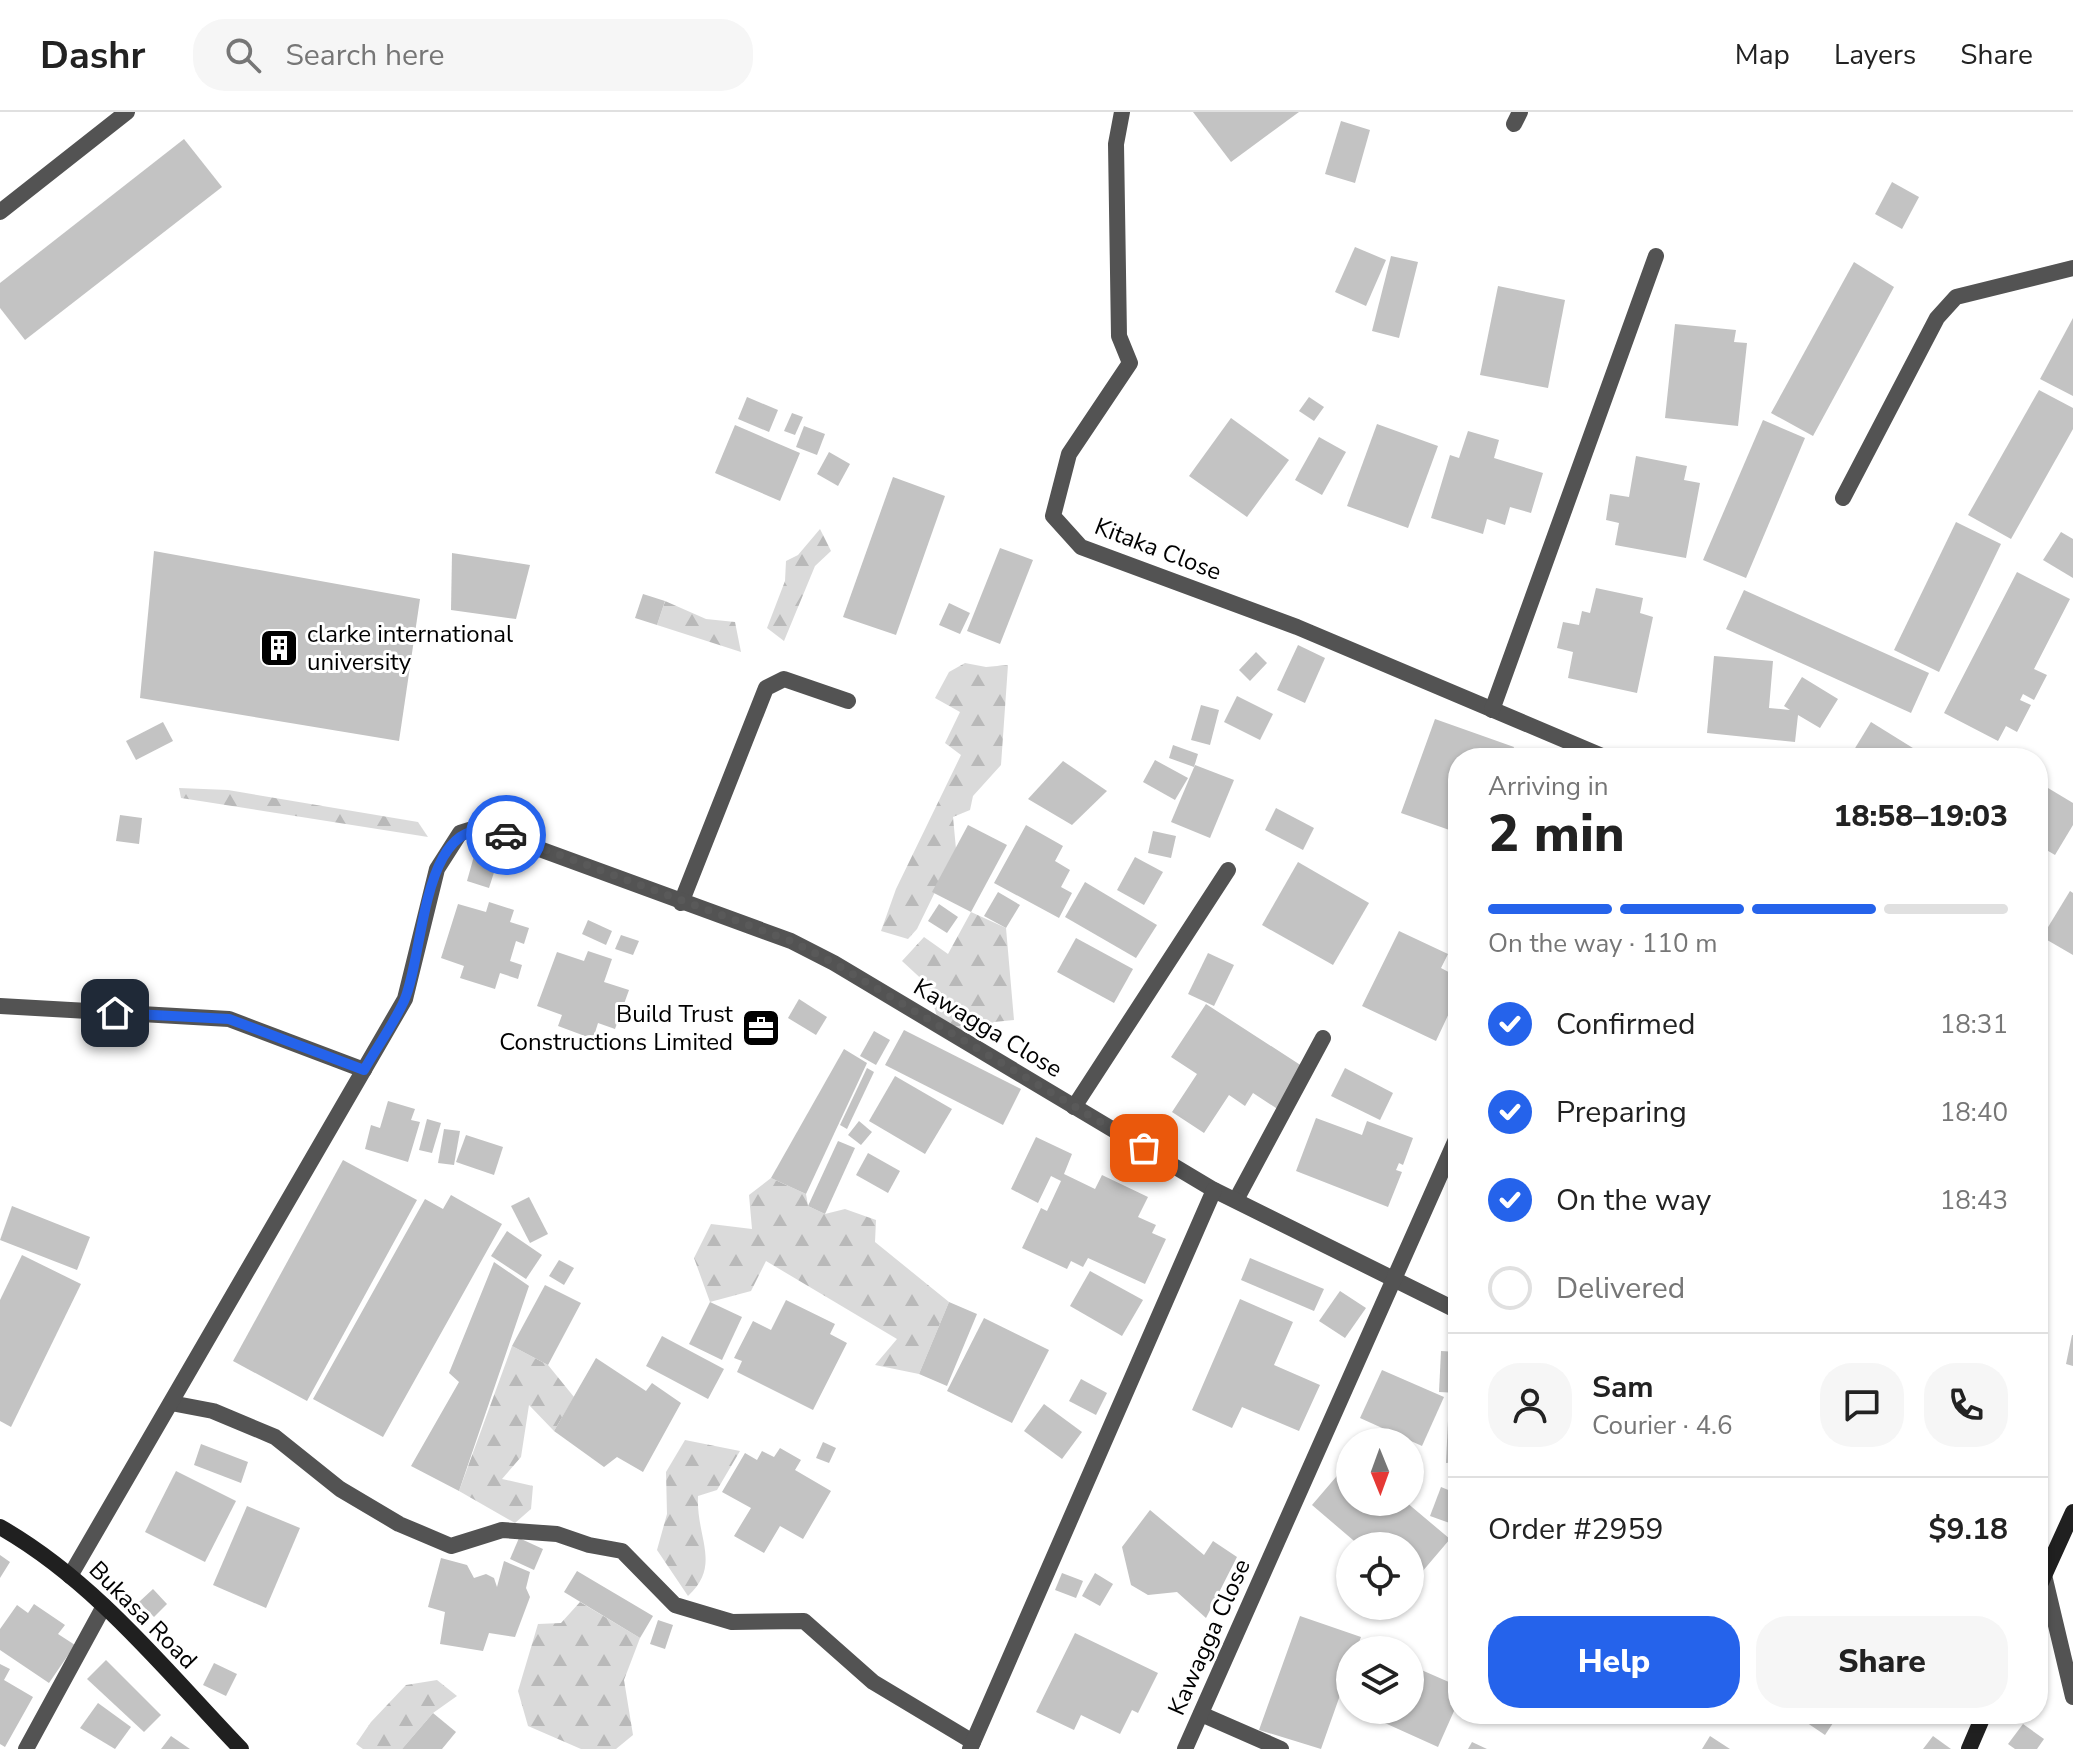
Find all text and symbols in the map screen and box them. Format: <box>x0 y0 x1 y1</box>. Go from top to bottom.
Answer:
search box <box>193 19 753 91</box>
text: Dashr <box>40 30 145 81</box>
icon: search <box>221 33 265 77</box>
text: Search here <box>285 35 444 76</box>
text: Map <box>1735 36 1790 74</box>
text: Layers <box>1834 36 1916 74</box>
text: Share <box>1960 36 2033 74</box>
street label: Kitaka Close <box>1090 510 1226 588</box>
place label: clarke international university <box>307 618 513 678</box>
building icon: clarke international university <box>258 627 300 669</box>
text: Arriving in <box>1488 769 1609 804</box>
courier <box>466 795 546 875</box>
text: 18:58–19:03 <box>1833 796 2008 837</box>
text: 2 min <box>1488 798 1625 869</box>
icon: car <box>484 813 528 857</box>
text: On the way · 110 m <box>1488 926 1717 961</box>
street label: Kawagga Close <box>908 971 1068 1085</box>
pin <box>81 979 149 1047</box>
icon: home <box>93 991 137 1035</box>
place label: Build Trust Constructions Limited <box>499 998 734 1058</box>
icon: check <box>1488 1002 1532 1046</box>
text: Confirmed <box>1556 1004 1696 1045</box>
office icon: Build Trust Constructions Limited <box>740 1007 782 1049</box>
text: 18:31 <box>1940 1007 2008 1042</box>
icon: check <box>1488 1090 1532 1134</box>
text: Preparing <box>1556 1092 1687 1133</box>
text: 18:40 <box>1940 1095 2008 1130</box>
pin <box>1110 1114 1178 1182</box>
icon: bag <box>1122 1126 1166 1170</box>
icon: check <box>1488 1178 1532 1222</box>
text: On the way <box>1556 1180 1711 1221</box>
text: 18:43 <box>1940 1183 2008 1218</box>
text: Delivered <box>1556 1268 1685 1309</box>
button: person <box>1488 1363 1572 1447</box>
button: chat <box>1820 1363 1904 1447</box>
button: phone <box>1924 1363 2008 1447</box>
text: Sam <box>1592 1367 1654 1408</box>
text: Courier · 4.6 <box>1592 1408 1733 1443</box>
north arrow <box>1336 1428 1424 1516</box>
map controls <box>1336 1428 1424 1724</box>
text: Order #2959 <box>1488 1509 1663 1550</box>
text: $9.18 <box>1929 1509 2008 1550</box>
button: locate <box>1336 1532 1424 1620</box>
street label: Bukasa Road <box>82 1554 204 1676</box>
street label: Kawagga Close <box>1160 1554 1258 1720</box>
button: Help <box>1488 1616 1740 1708</box>
button: Share <box>1756 1616 2008 1708</box>
button: layers <box>1336 1636 1424 1724</box>

